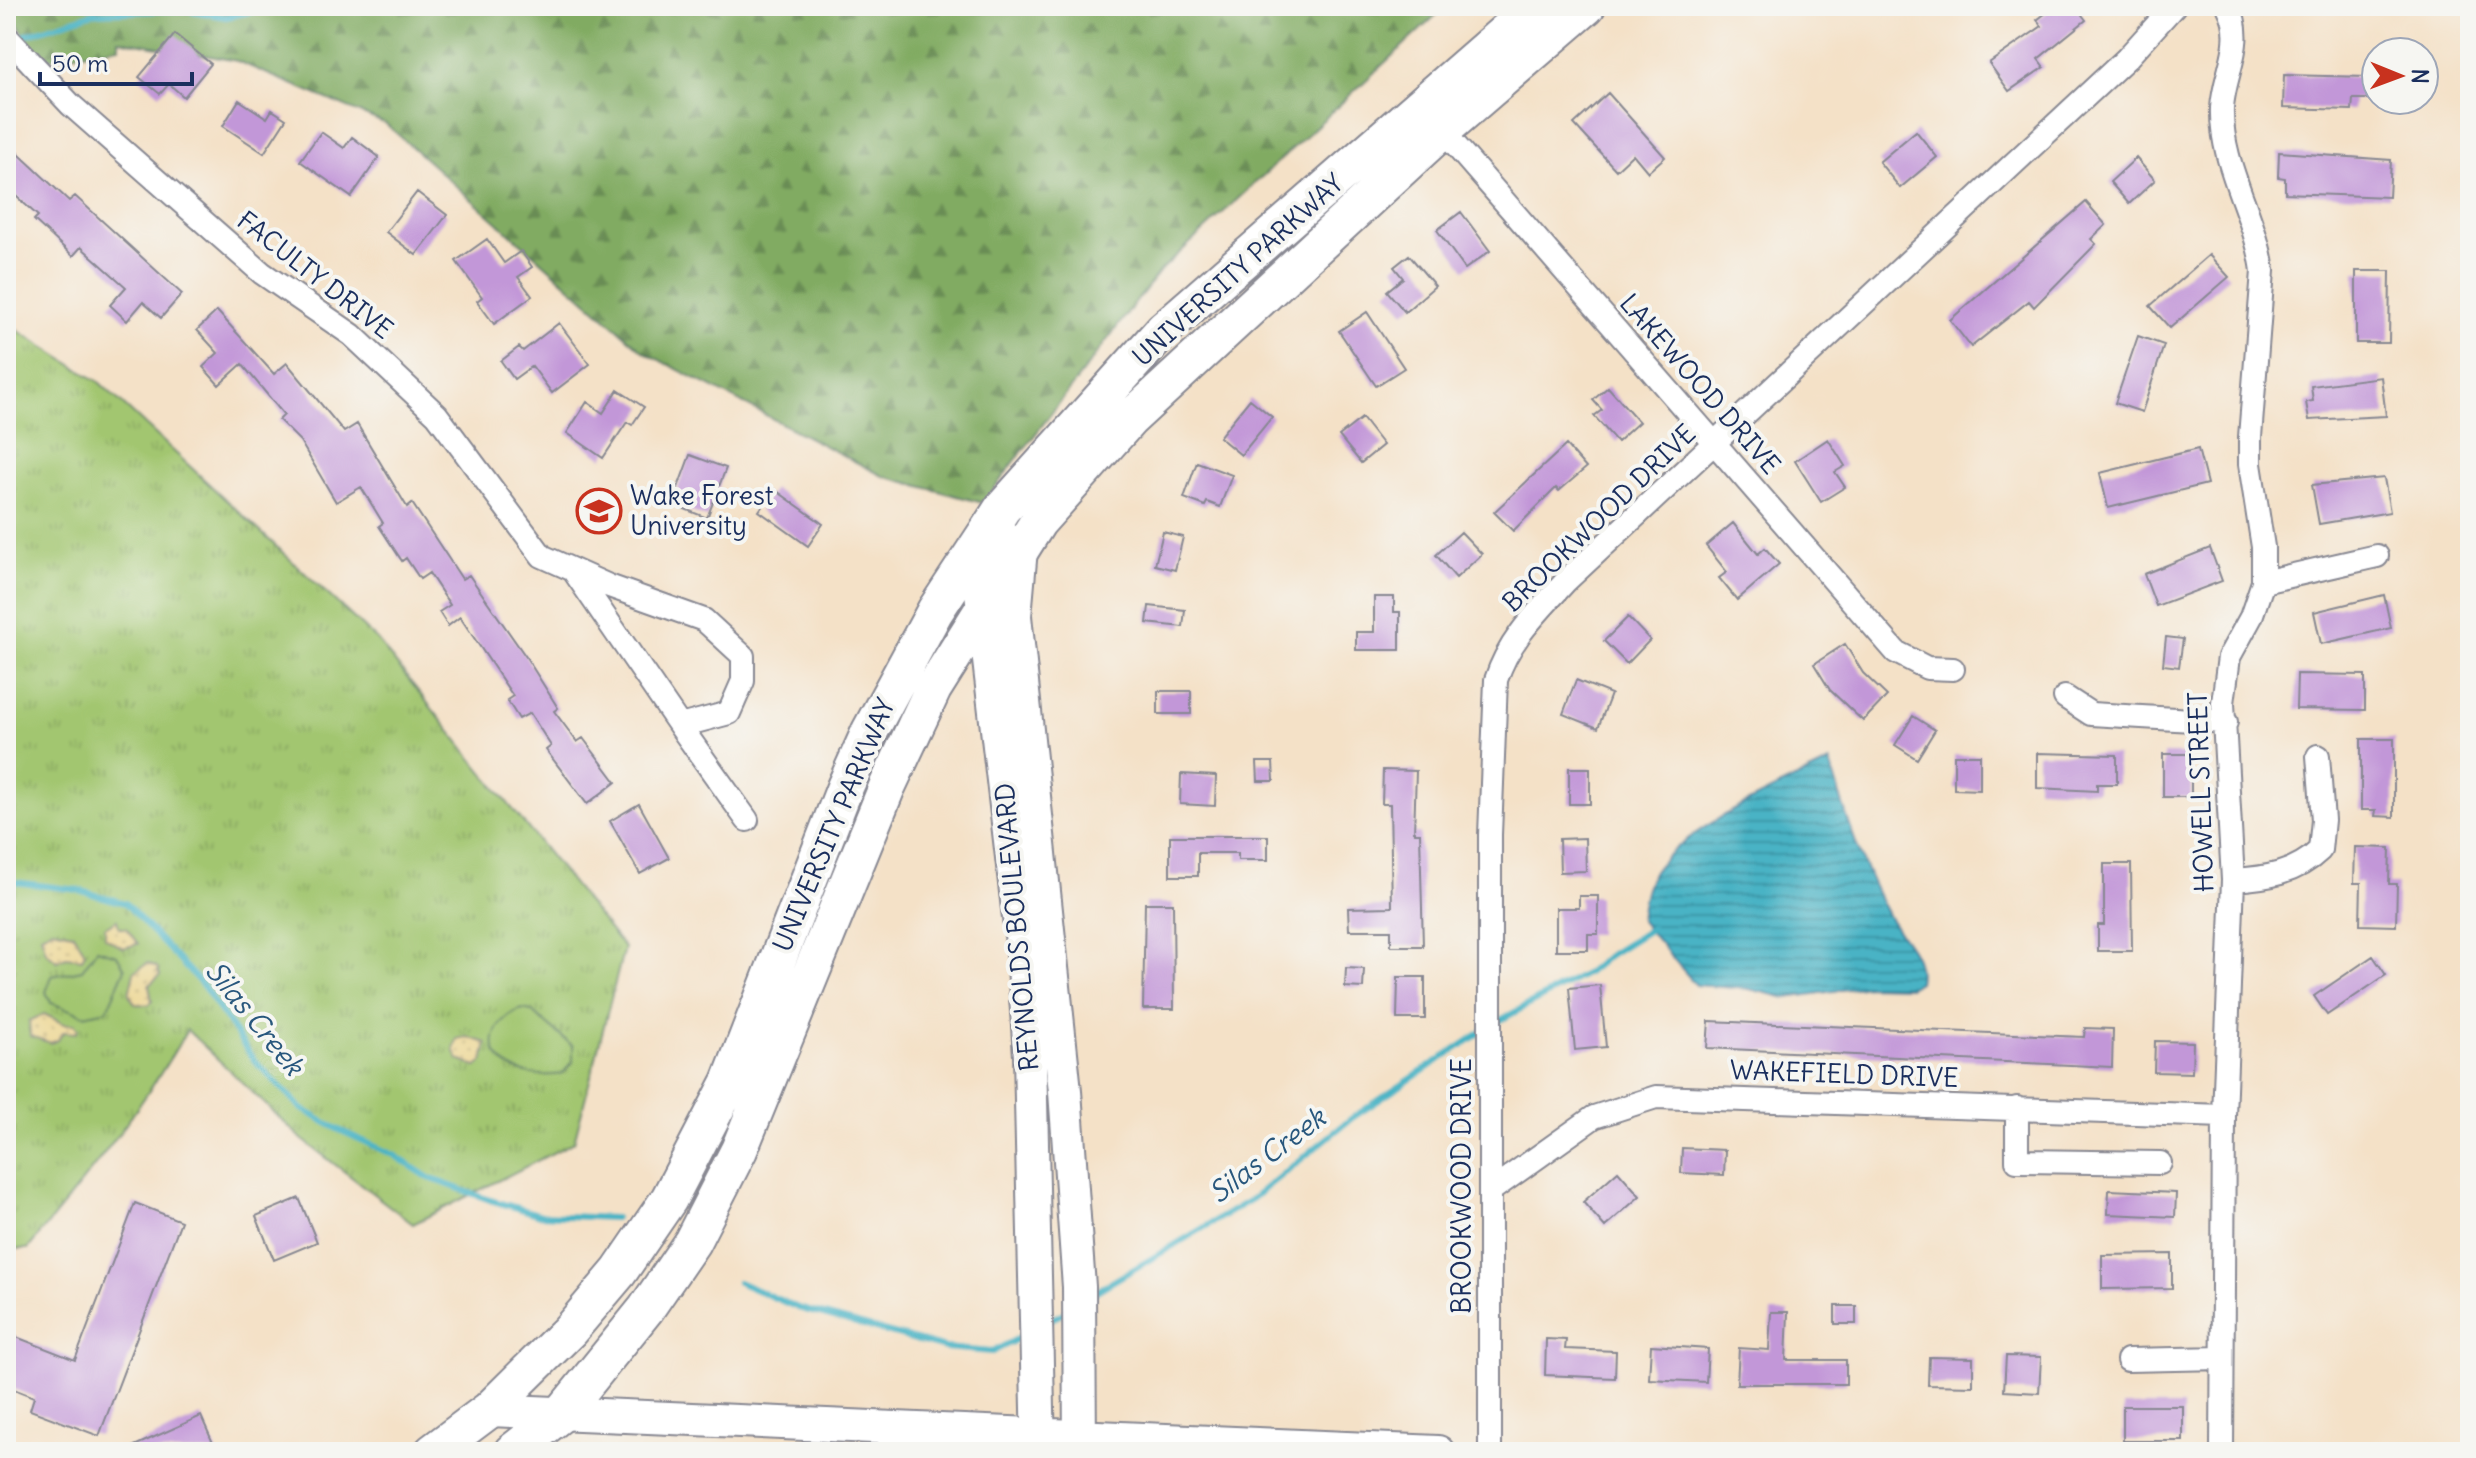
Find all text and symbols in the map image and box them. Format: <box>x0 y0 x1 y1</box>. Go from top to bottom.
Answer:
scale bar <box>40 36 192 86</box>
north arrow <box>2360 36 2440 116</box>
text: 50 m <box>52 48 108 78</box>
text: N <box>2406 69 2434 84</box>
street label: UNIVERSITY PARKWAY <box>1125 166 1350 373</box>
street label: FACULTY DRIVE <box>231 203 400 346</box>
street label: LAKEWOOD DRIVE <box>1613 287 1788 481</box>
street label: BROOKWOOD DRIVE <box>1495 417 1702 618</box>
place label: Wake Forest University <box>630 479 774 542</box>
school or university icon: Wake Forest University <box>575 487 623 535</box>
street label: HOWELL STREET <box>2181 691 2220 893</box>
street label: UNIVERSITY PARKWAY <box>765 692 902 957</box>
street label: REYNOLDS BOULEVARD <box>987 782 1046 1072</box>
water label: Silas Creek <box>198 954 313 1084</box>
street label: WAKEFIELD DRIVE <box>1729 1053 1959 1094</box>
street label: BROOKWOOD DRIVE <box>1445 1058 1478 1314</box>
water label: Silas Creek <box>1202 1098 1334 1211</box>

